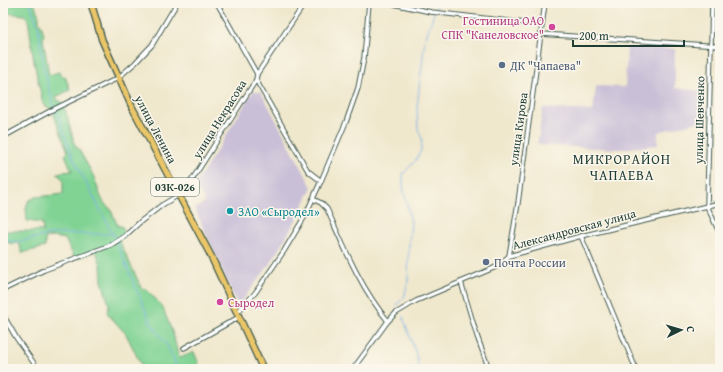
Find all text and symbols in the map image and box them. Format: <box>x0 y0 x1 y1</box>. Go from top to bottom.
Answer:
place label: Гостиница ОАО СПК "Канеловское" <box>442 12 544 43</box>
marker: Гостиница ОАО СПК "Канеловское" <box>547 22 557 32</box>
scale bar <box>573 22 684 48</box>
text: 200 m <box>579 27 609 44</box>
place label: ДК "Чапаева" <box>509 57 581 74</box>
marker: ДК "Чапаева" <box>497 60 507 70</box>
street label: улица Некрасова <box>187 76 250 163</box>
street label: улица Шевченко <box>690 76 708 165</box>
street label: улица Ленина <box>130 91 181 166</box>
street label: улица Кирова <box>504 91 532 168</box>
district label: МИКРОРАЙОН ЧАПАЕВА <box>573 149 671 185</box>
road number: 03К-026 <box>151 178 199 196</box>
place label: ЗАО «Сыродел» <box>238 203 320 220</box>
street label: Александровская улица <box>510 204 638 254</box>
marker: ЗАО «Сыродел» <box>225 206 235 216</box>
place label: Почта России <box>494 254 566 271</box>
marker: Почта России <box>481 257 491 267</box>
place label: Сыродел <box>228 294 275 311</box>
marker: Сыродел <box>215 297 225 307</box>
north arrow <box>661 310 701 350</box>
text: С <box>683 325 699 333</box>

